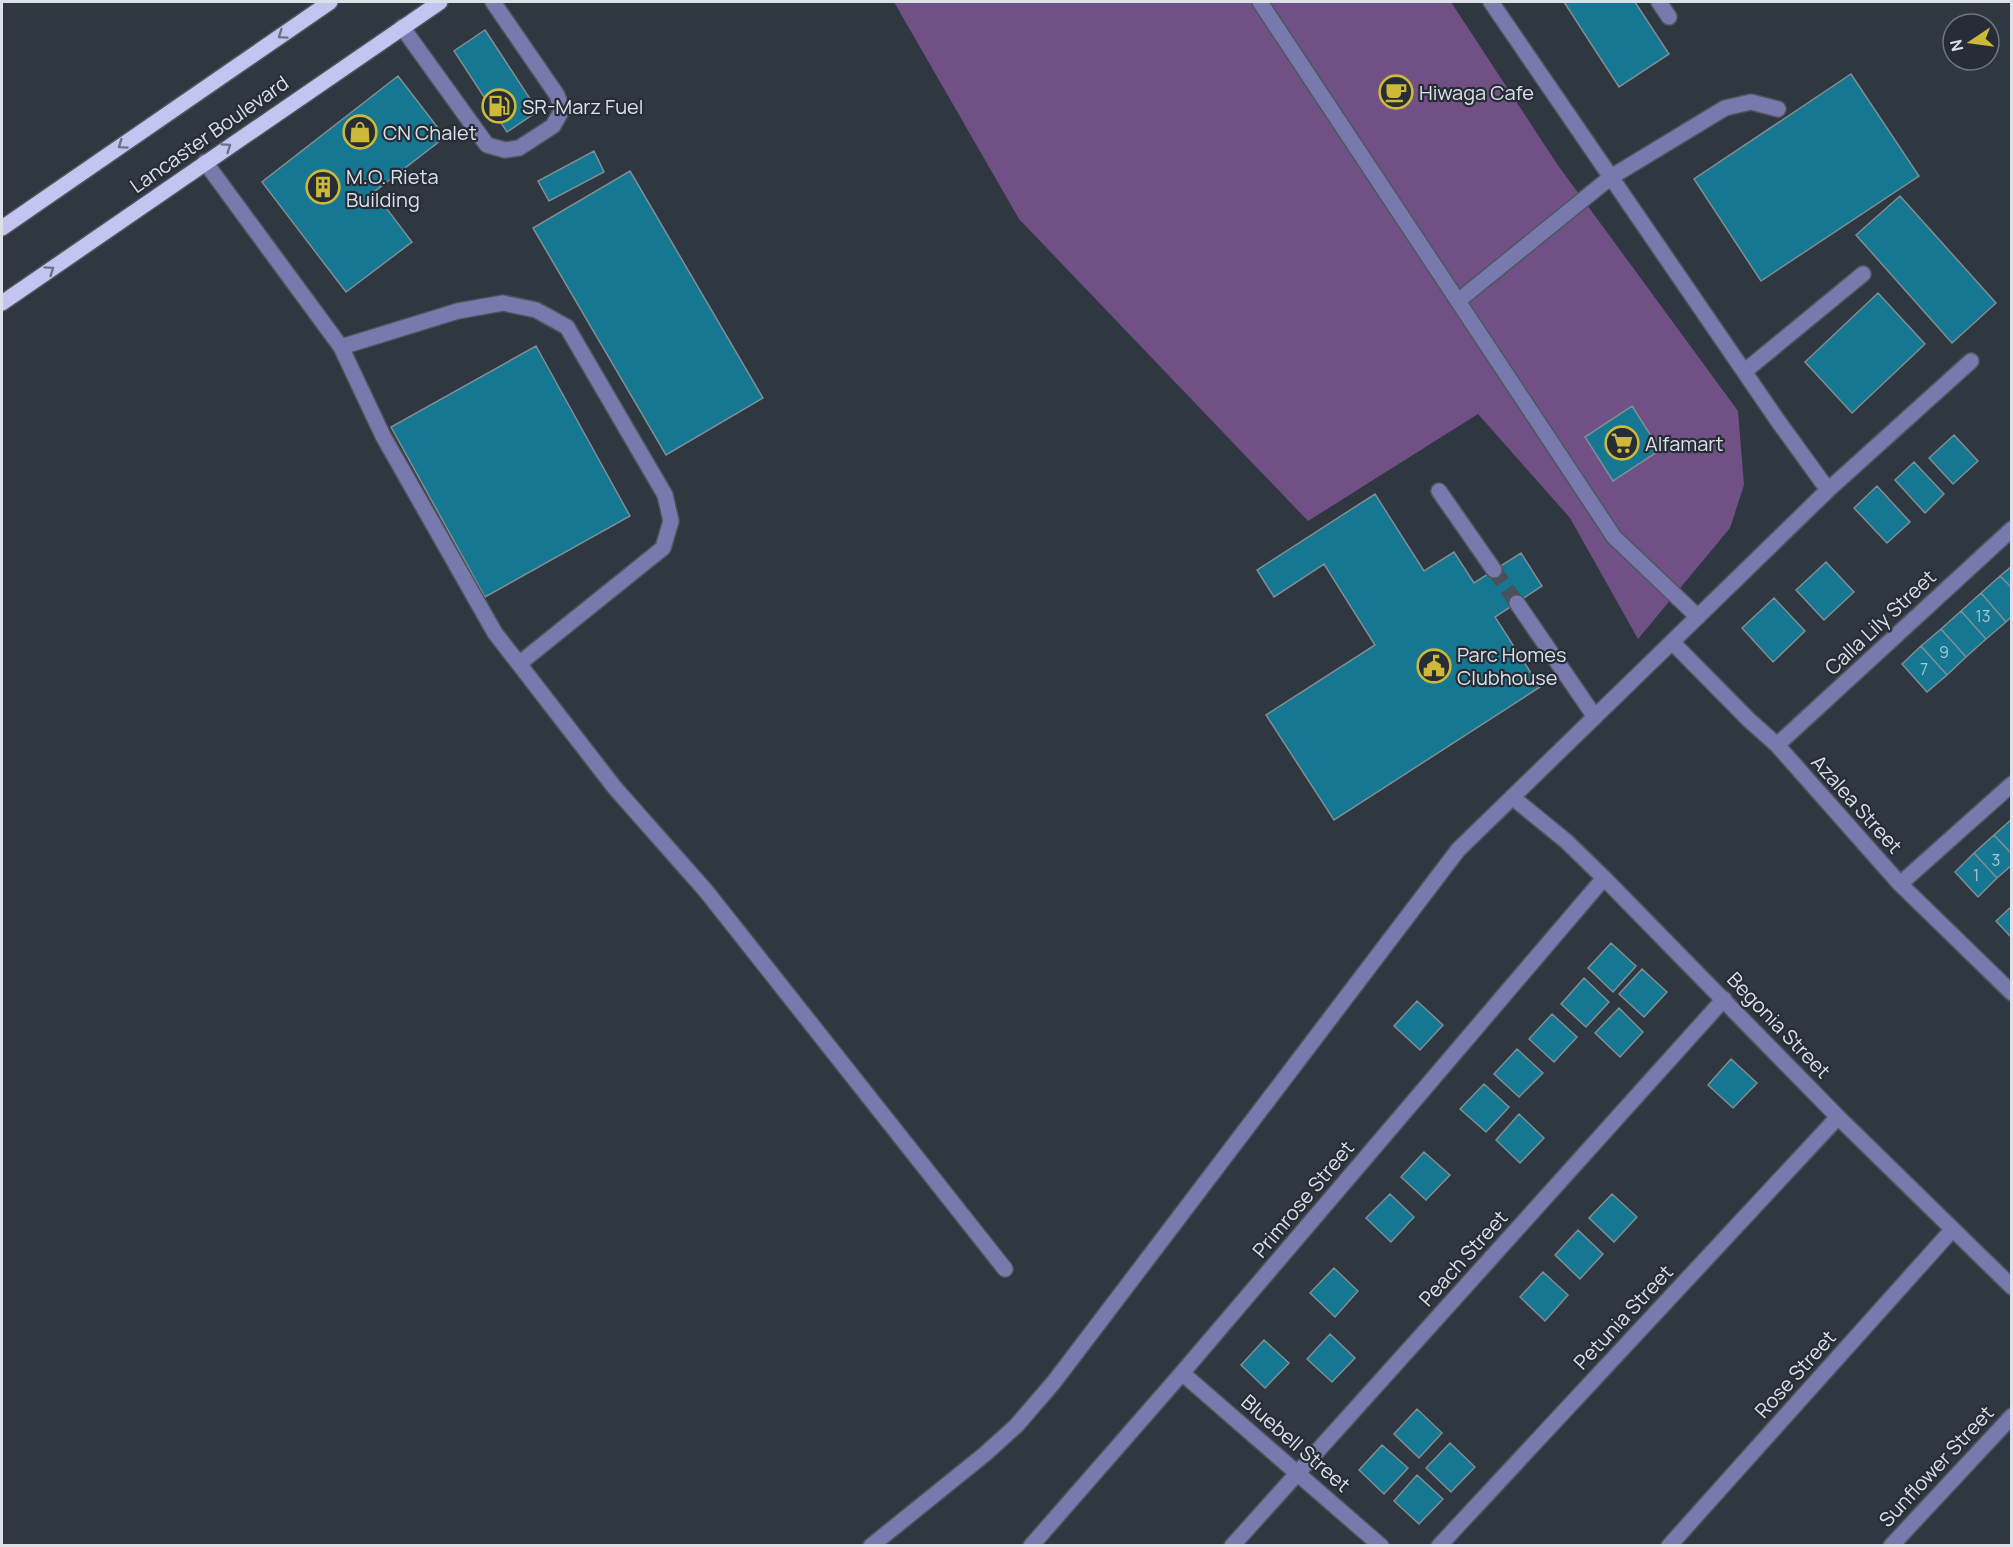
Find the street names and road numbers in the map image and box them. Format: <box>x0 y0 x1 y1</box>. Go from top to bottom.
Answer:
street label: Lancaster Boulevard <box>124 69 294 199</box>
street label: Calla Lily Street <box>1819 563 1941 681</box>
street label: Azalea Street <box>1806 749 1908 859</box>
street label: Begonia Street <box>1721 966 1837 1084</box>
street label: Primrose Street <box>1246 1135 1360 1263</box>
street label: Peach Street <box>1413 1204 1513 1312</box>
street label: Petunia Street <box>1567 1259 1679 1375</box>
street label: Rose Street <box>1748 1324 1842 1424</box>
street label: Bluebell Street <box>1236 1388 1356 1498</box>
street label: Sunflower Street <box>1873 1400 1999 1532</box>

